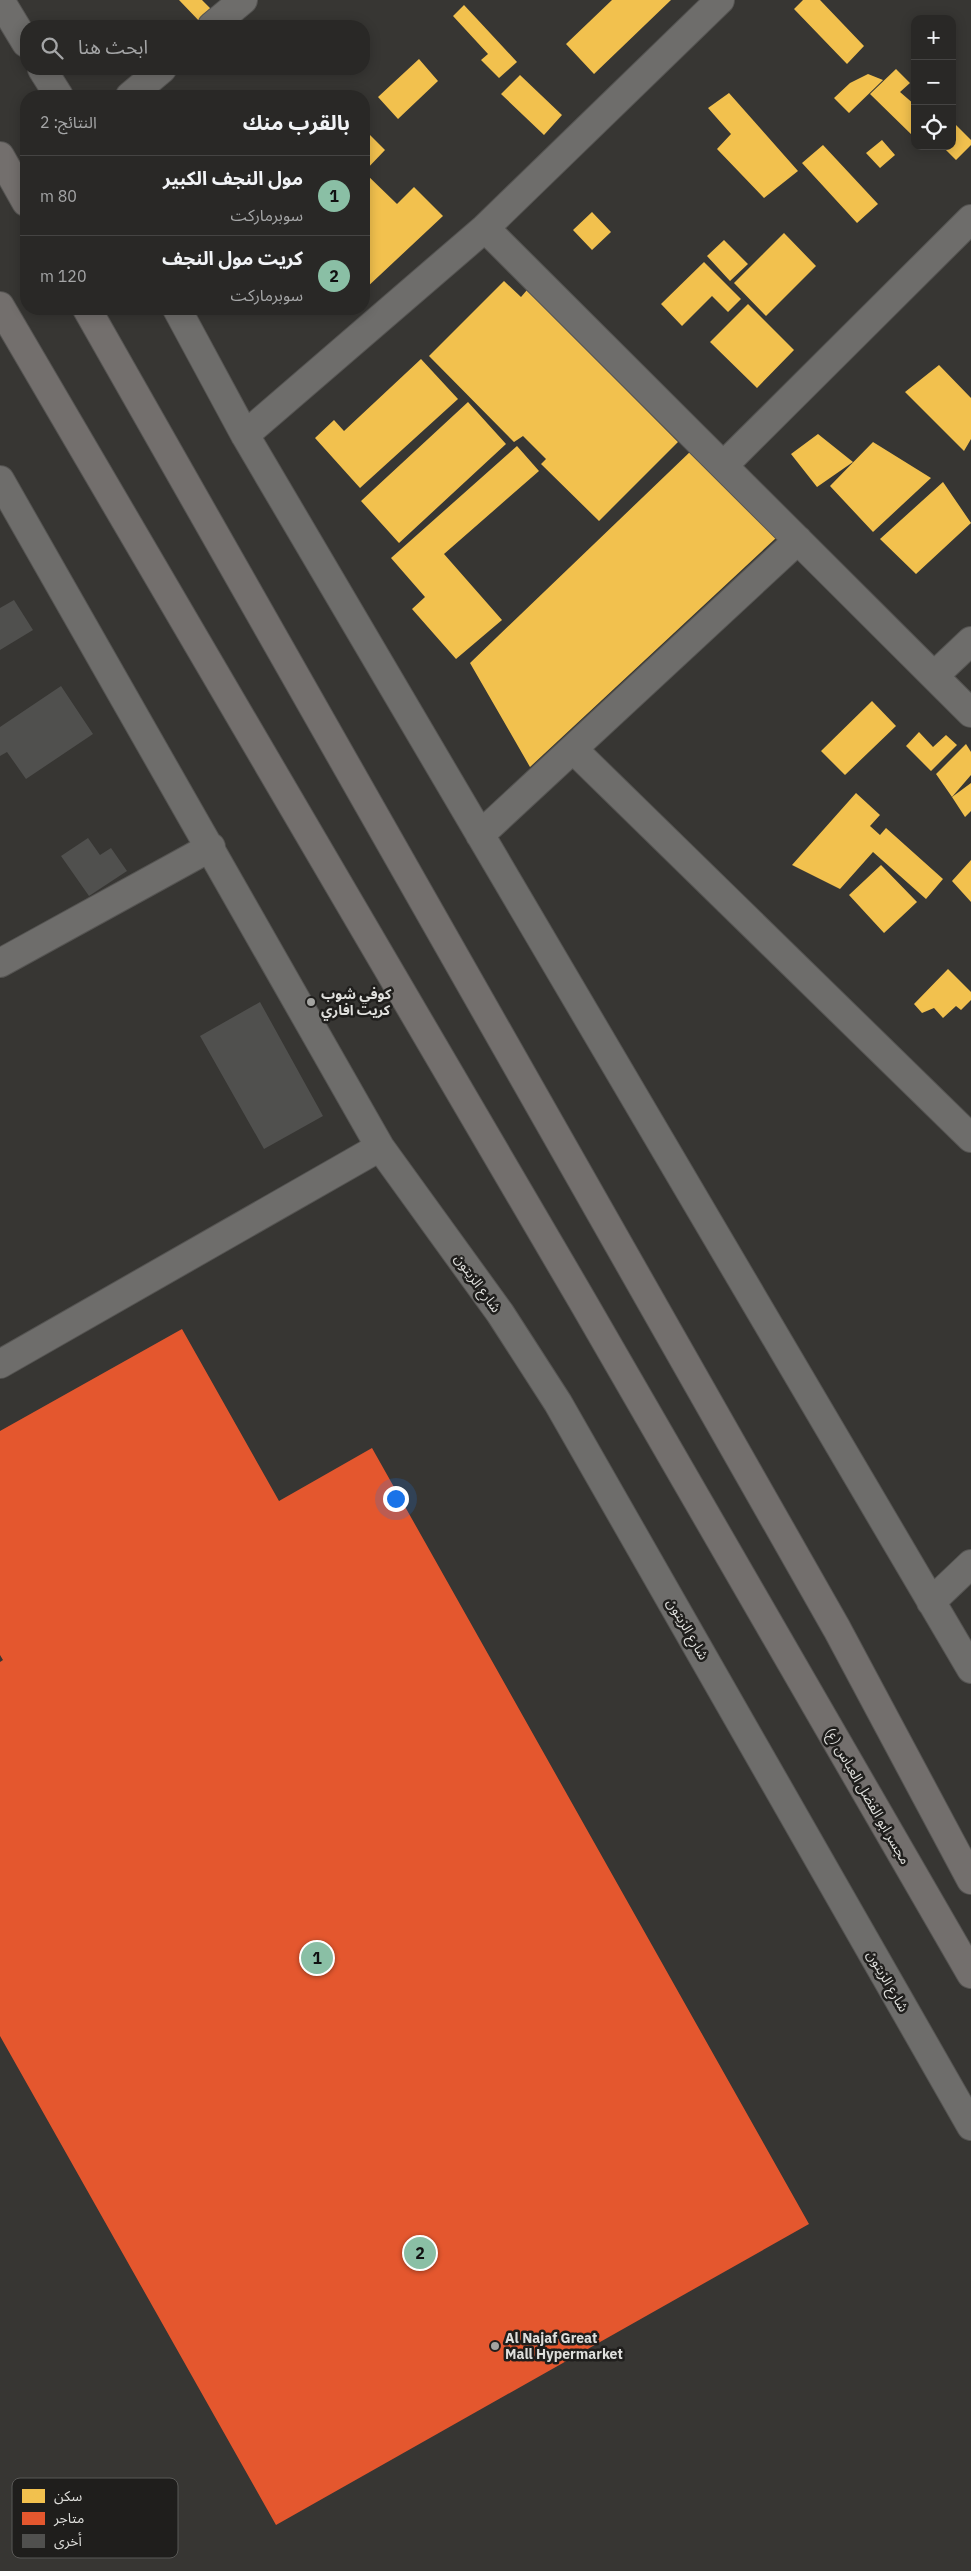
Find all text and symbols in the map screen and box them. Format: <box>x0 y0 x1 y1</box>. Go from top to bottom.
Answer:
map controls <box>911 15 956 150</box>
button: + <box>911 15 956 60</box>
search box <box>20 20 370 75</box>
icon: search <box>38 34 66 62</box>
text: ابحث هنا <box>78 35 148 59</box>
button: − <box>911 60 956 105</box>
button: locate <box>911 105 956 150</box>
text: بالقرب منك <box>243 108 350 136</box>
text: النتائج: 2 <box>40 112 97 132</box>
text: مول النجف الكبير <box>163 166 303 190</box>
text: 80 m <box>40 186 77 206</box>
text: 1 <box>329 186 339 206</box>
text: سوبرماركت <box>231 205 303 225</box>
text: كريت مول النجف <box>162 246 303 270</box>
text: 120 m <box>40 266 87 286</box>
text: 2 <box>329 266 339 286</box>
text: سوبرماركت <box>231 285 303 305</box>
place label: كوفي شوب كريت افاري <box>321 985 392 1021</box>
marker: كوفي شوب كريت افاري <box>305 996 317 1008</box>
street label: شارع الزيتون <box>449 1250 505 1317</box>
your location <box>383 1486 409 1512</box>
street label: شارع الزيتون <box>661 1595 713 1664</box>
street label: مجسر ابو الفضل العباس (ع) <box>820 1725 914 1868</box>
pin: 1 <box>301 1939 333 1977</box>
street label: شارع الزيتون <box>861 1947 913 2016</box>
pin: 2 <box>404 2234 436 2272</box>
place label: Al Najaf Great Mall Hypermarket <box>505 2329 623 2363</box>
marker: Al Najaf Great Mall Hypermarket <box>489 2340 501 2352</box>
legend <box>12 2478 178 2558</box>
text: سكن <box>54 2487 82 2505</box>
text: متاجر <box>53 2509 84 2527</box>
text: أخرى <box>54 2532 82 2550</box>

